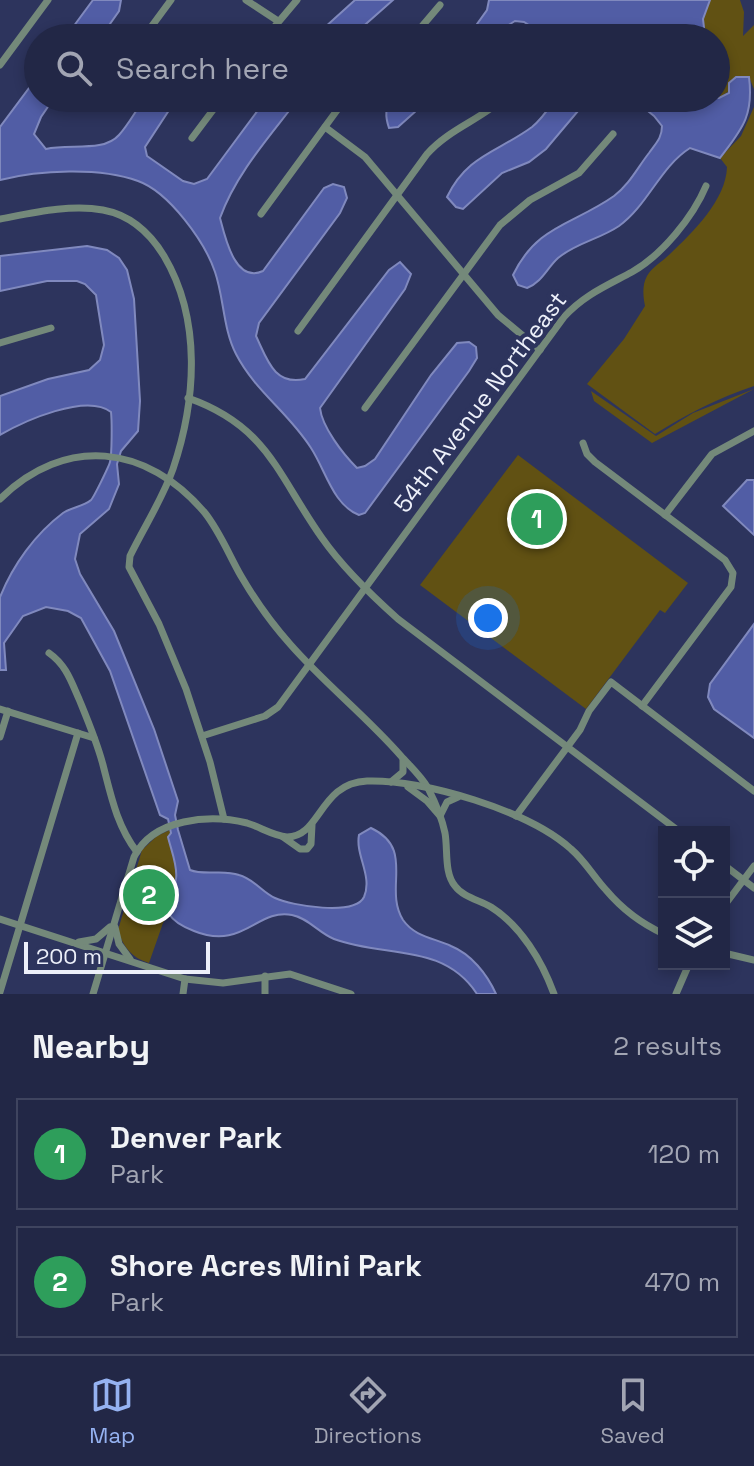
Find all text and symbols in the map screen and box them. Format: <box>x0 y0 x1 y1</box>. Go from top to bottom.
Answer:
search box <box>24 24 730 112</box>
icon: search <box>52 46 96 90</box>
text: Search here <box>116 49 289 88</box>
street label: 54th Avenue Northeast <box>387 285 573 519</box>
pin: 1 <box>511 489 563 549</box>
your location <box>468 598 508 638</box>
map controls <box>658 826 730 970</box>
button: locate <box>658 826 730 898</box>
pin: 2 <box>123 865 175 925</box>
button: layers <box>658 898 730 970</box>
scale bar <box>24 938 210 974</box>
text: 200 m <box>36 942 102 970</box>
text: Nearby <box>32 1025 150 1068</box>
text: 2 results <box>613 1029 722 1063</box>
text: Denver Park <box>110 1118 282 1157</box>
text: 1 <box>54 1137 66 1171</box>
text: 120 m <box>648 1137 720 1171</box>
text: Park <box>110 1157 164 1191</box>
text: Shore Acres Mini Park <box>110 1246 422 1285</box>
text: 2 <box>52 1265 68 1299</box>
text: 470 m <box>644 1265 720 1299</box>
text: Park <box>110 1285 164 1319</box>
tab: Map <box>89 1373 135 1449</box>
tab: Directions <box>314 1373 422 1449</box>
tab: Saved <box>600 1373 665 1449</box>

